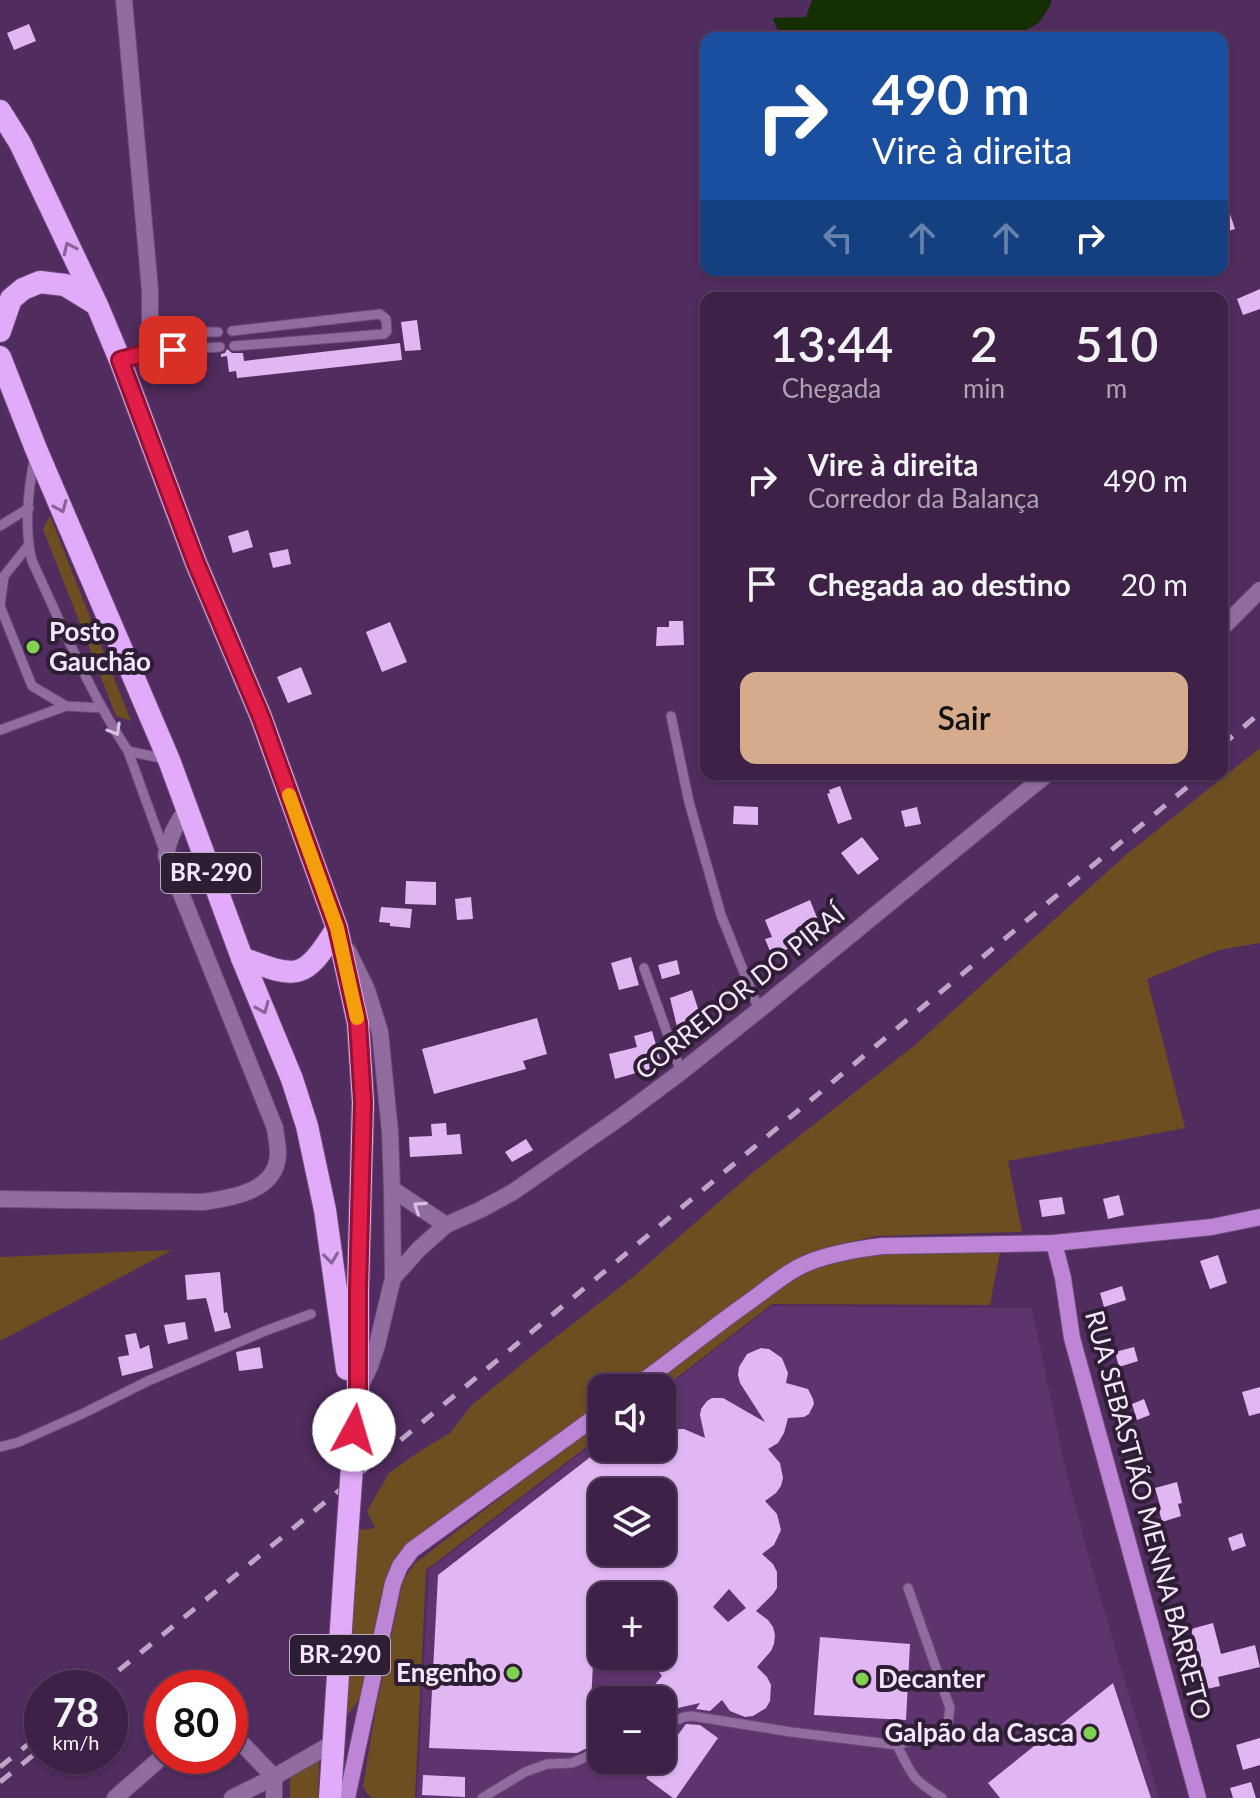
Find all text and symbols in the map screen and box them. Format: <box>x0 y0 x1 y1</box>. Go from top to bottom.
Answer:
text: 490 m <box>872 60 1030 127</box>
icon: right <box>740 64 844 168</box>
text: Vire à direita <box>872 128 1072 172</box>
icon: left <box>816 216 860 260</box>
icon: ahead <box>900 216 944 260</box>
icon: ahead <box>984 216 1028 260</box>
icon: right <box>1068 216 1112 260</box>
one-way arrow <box>63 241 79 256</box>
text: 13:44 <box>770 315 893 372</box>
text: 2 <box>970 315 998 372</box>
text: 510 <box>1075 315 1158 372</box>
pin <box>139 316 207 384</box>
icon: arrive <box>151 328 195 372</box>
text: Chegada <box>782 372 881 404</box>
text: min <box>963 372 1005 404</box>
text: m <box>1106 372 1127 404</box>
text: Vire à direita <box>808 446 978 482</box>
icon: right <box>740 458 784 502</box>
text: 490 m <box>1103 462 1188 498</box>
text: Corredor da Balança <box>808 482 1039 514</box>
one-way arrow <box>52 499 68 513</box>
icon: arrive <box>740 562 784 606</box>
text: Chegada ao destino <box>808 566 1071 602</box>
text: 20 m <box>1121 566 1188 602</box>
place label: Posto Gauchão <box>49 615 151 677</box>
marker: Posto Gauchão <box>24 638 42 656</box>
button: Sair <box>740 672 1188 764</box>
one-way arrow <box>105 721 121 736</box>
road number: BR-290 <box>161 853 261 893</box>
street label: CORREDOR DO PIRAÍ <box>628 896 852 1086</box>
one-way arrow <box>253 1000 269 1014</box>
one-way arrow <box>413 1202 427 1217</box>
one-way arrow <box>322 1251 339 1265</box>
street label: RUA SEBASTIÃO MENNA BARRETO <box>1079 1307 1219 1723</box>
map controls <box>588 1374 676 1774</box>
button: sound <box>588 1374 676 1462</box>
position arrow <box>312 1388 396 1472</box>
button: layers <box>588 1478 676 1566</box>
button: + <box>588 1582 676 1670</box>
road number: BR-290 <box>290 1635 390 1675</box>
place label: Engenho <box>396 1656 497 1688</box>
place label: Decanter <box>878 1662 985 1694</box>
marker: Engenho <box>504 1664 522 1682</box>
speed limit sign: 80 <box>144 1670 248 1774</box>
marker: Decanter <box>853 1670 871 1688</box>
button: − <box>588 1686 676 1774</box>
text: 78 <box>53 1688 99 1736</box>
place label: Galpão da Casca <box>884 1716 1074 1748</box>
marker: Galpão da Casca <box>1081 1724 1099 1742</box>
text: km/h <box>53 1730 99 1754</box>

